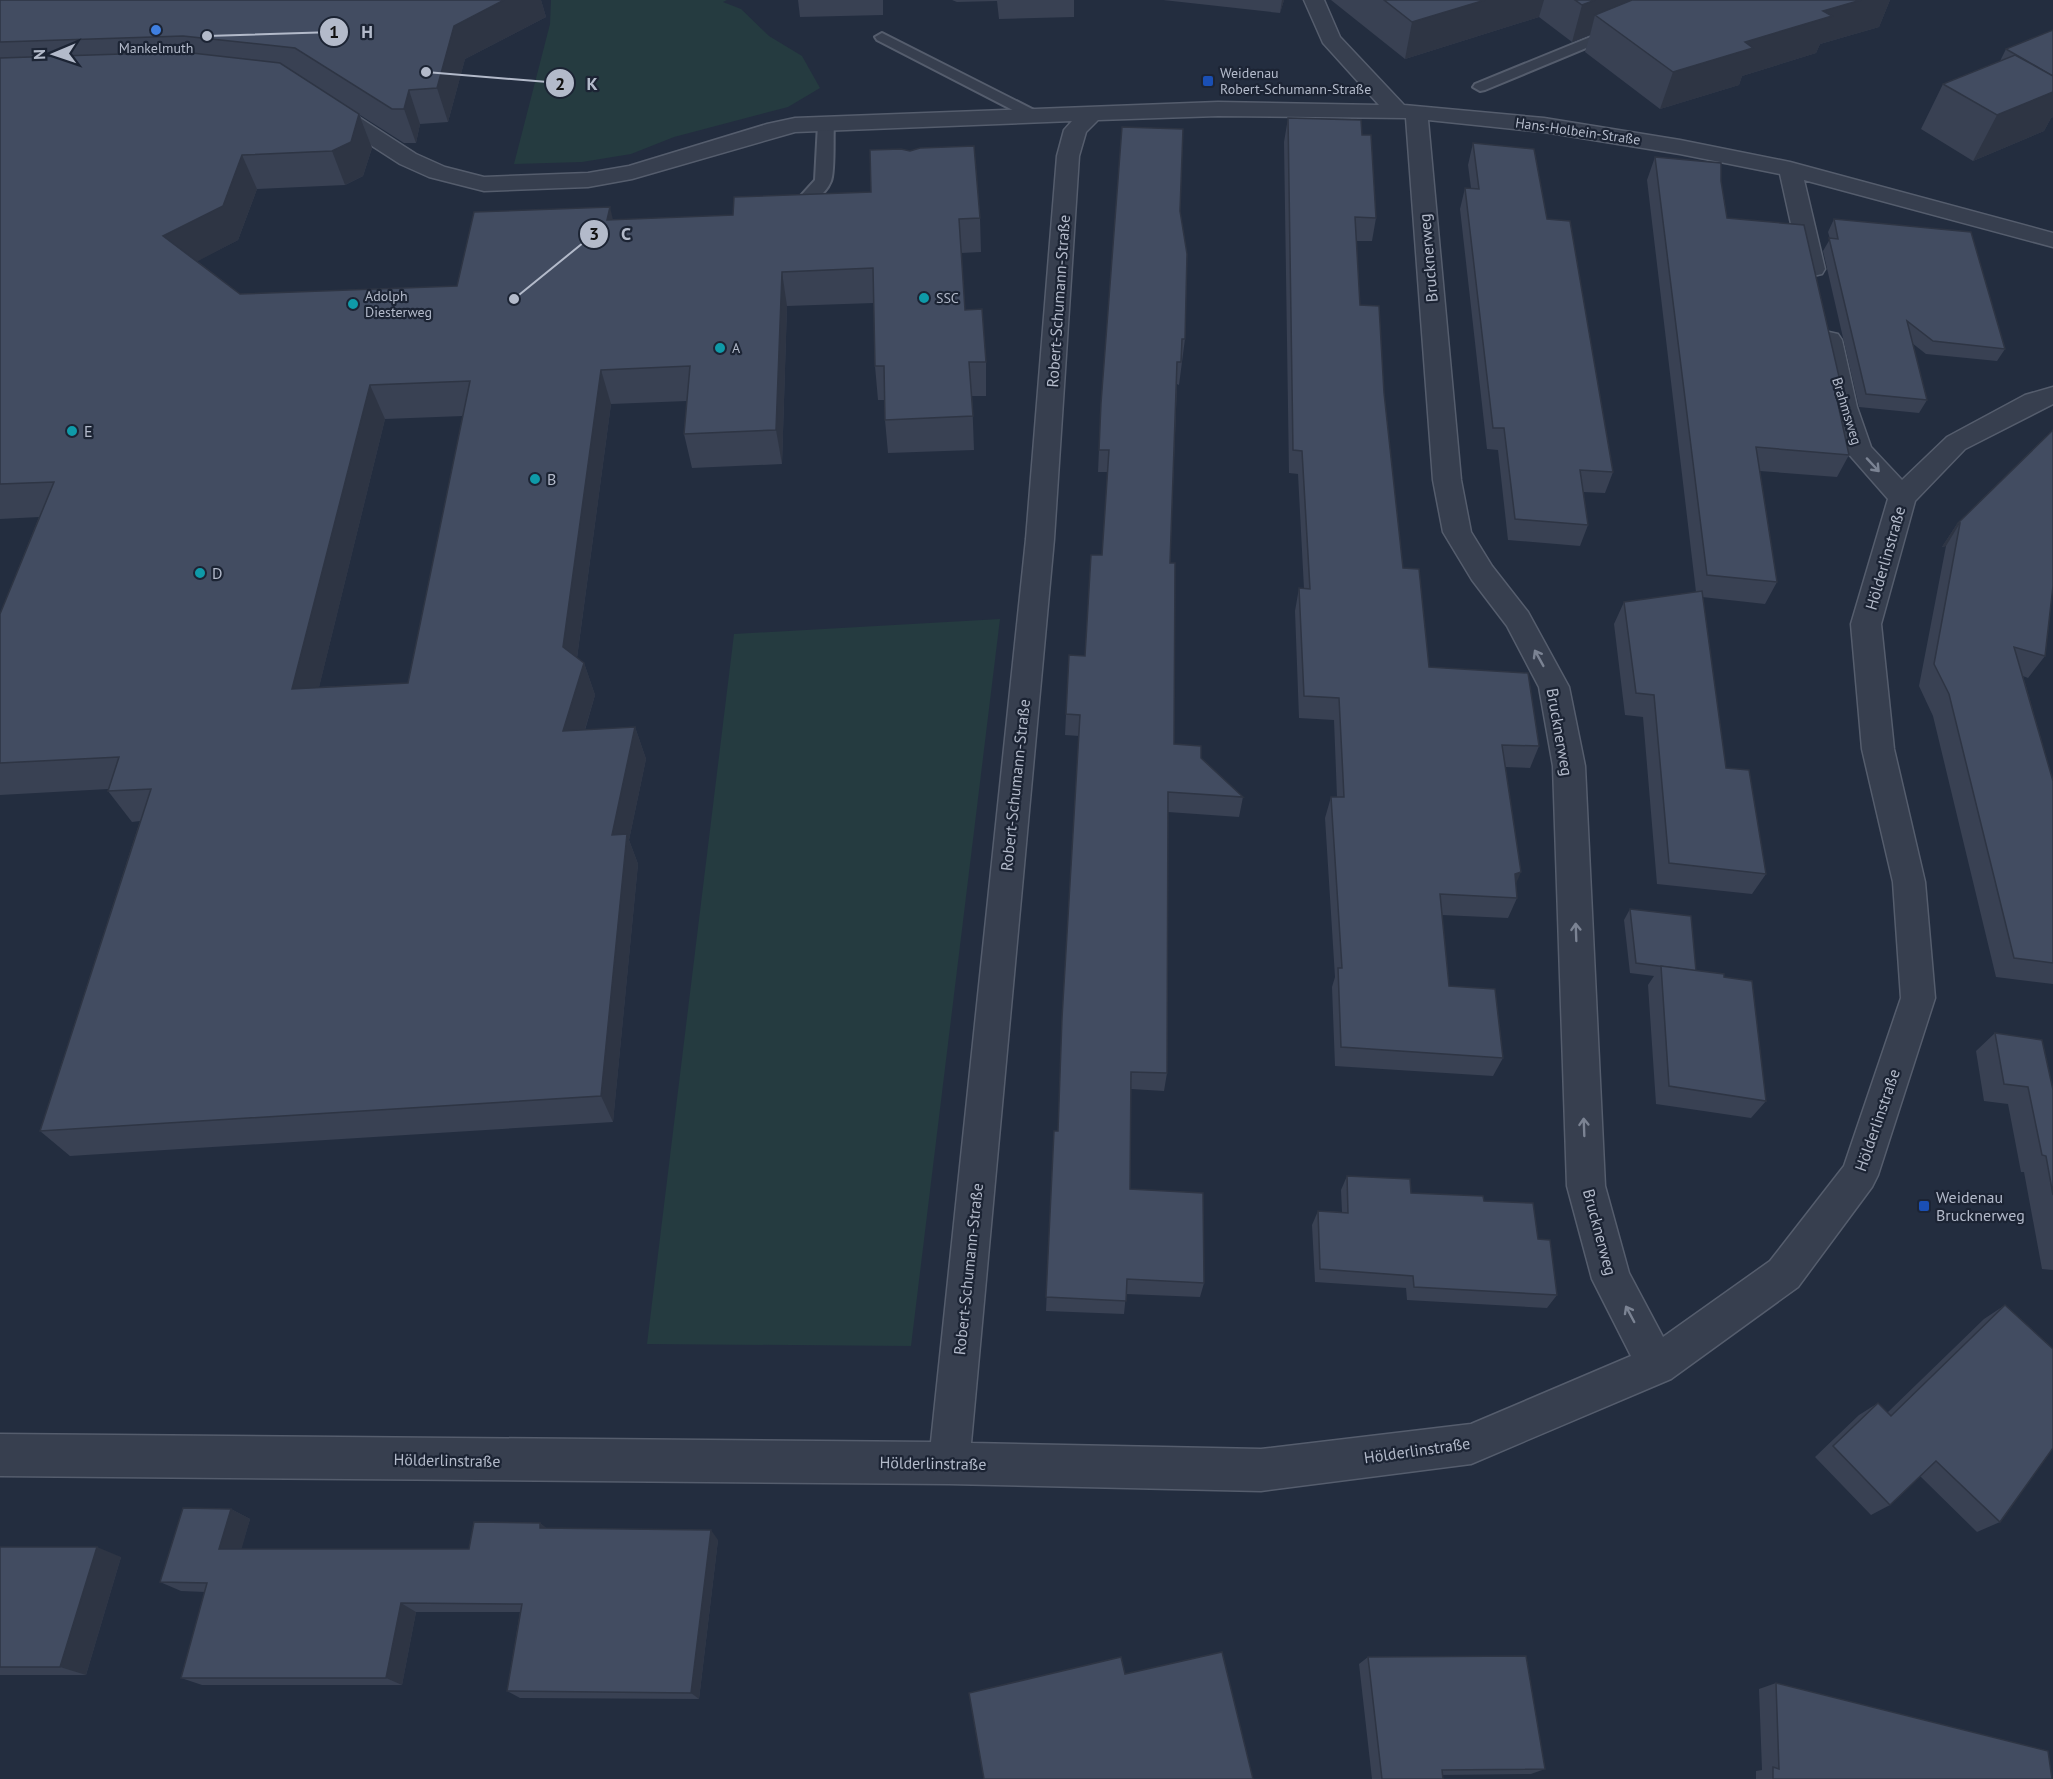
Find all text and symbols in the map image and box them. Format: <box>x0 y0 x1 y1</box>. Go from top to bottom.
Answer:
callout: H <box>319 14 385 50</box>
text: 1 <box>329 20 339 43</box>
text: H <box>361 20 373 43</box>
marker: Mankelmuth <box>149 23 163 37</box>
north arrow <box>24 24 84 84</box>
place label: Mankelmuth <box>119 39 193 57</box>
text: N <box>29 49 49 60</box>
place label: Weidenau Robert-Schumann-Straße <box>1220 64 1371 98</box>
callout: K <box>545 65 610 101</box>
text: 2 <box>555 72 565 95</box>
text: K <box>586 72 598 95</box>
marker: Weidenau Robert-Schumann-Straße <box>1201 74 1215 88</box>
street label: Hans-Holbein-Straße <box>1514 113 1642 149</box>
street label: Brucknerweg <box>1414 213 1442 303</box>
street label: Robert-Schumann-Straße <box>1042 214 1074 388</box>
callout: C <box>579 216 643 252</box>
text: 3 <box>589 222 599 245</box>
text: C <box>621 222 631 245</box>
place label: Adolph Diesterweg <box>365 287 432 321</box>
place label: SSC <box>936 289 959 307</box>
marker: SSC <box>917 291 931 305</box>
marker: Adolph Diesterweg <box>346 297 360 311</box>
place label: A <box>732 339 741 357</box>
marker: A <box>713 341 727 355</box>
street label: Brahmsweg <box>1828 375 1866 447</box>
place label: E <box>84 421 93 441</box>
marker: E <box>65 424 79 438</box>
one-way arrow <box>1865 457 1879 472</box>
place label: B <box>547 469 556 489</box>
marker: B <box>528 472 542 486</box>
street label: Hölderlinstraße <box>1861 504 1909 612</box>
place label: D <box>212 563 222 583</box>
marker: D <box>193 566 207 580</box>
one-way arrow <box>1533 650 1544 668</box>
street label: Brucknerweg <box>1542 687 1578 777</box>
street label: Robert-Schumann-Straße <box>996 698 1034 872</box>
one-way arrow <box>1570 922 1581 942</box>
street label: Hölderlinstraße <box>1850 1066 1904 1174</box>
one-way arrow <box>1578 1117 1590 1137</box>
street label: Robert-Schumann-Straße <box>949 1182 987 1356</box>
street label: Brucknerweg <box>1579 1187 1621 1277</box>
place label: Weidenau Brucknerweg <box>1936 1187 2025 1225</box>
marker: Weidenau Brucknerweg <box>1917 1199 1931 1213</box>
one-way arrow <box>1624 1306 1636 1323</box>
street label: Hölderlinstraße <box>1363 1433 1471 1467</box>
street label: Hölderlinstraße <box>393 1449 501 1471</box>
street label: Hölderlinstraße <box>879 1452 987 1474</box>

